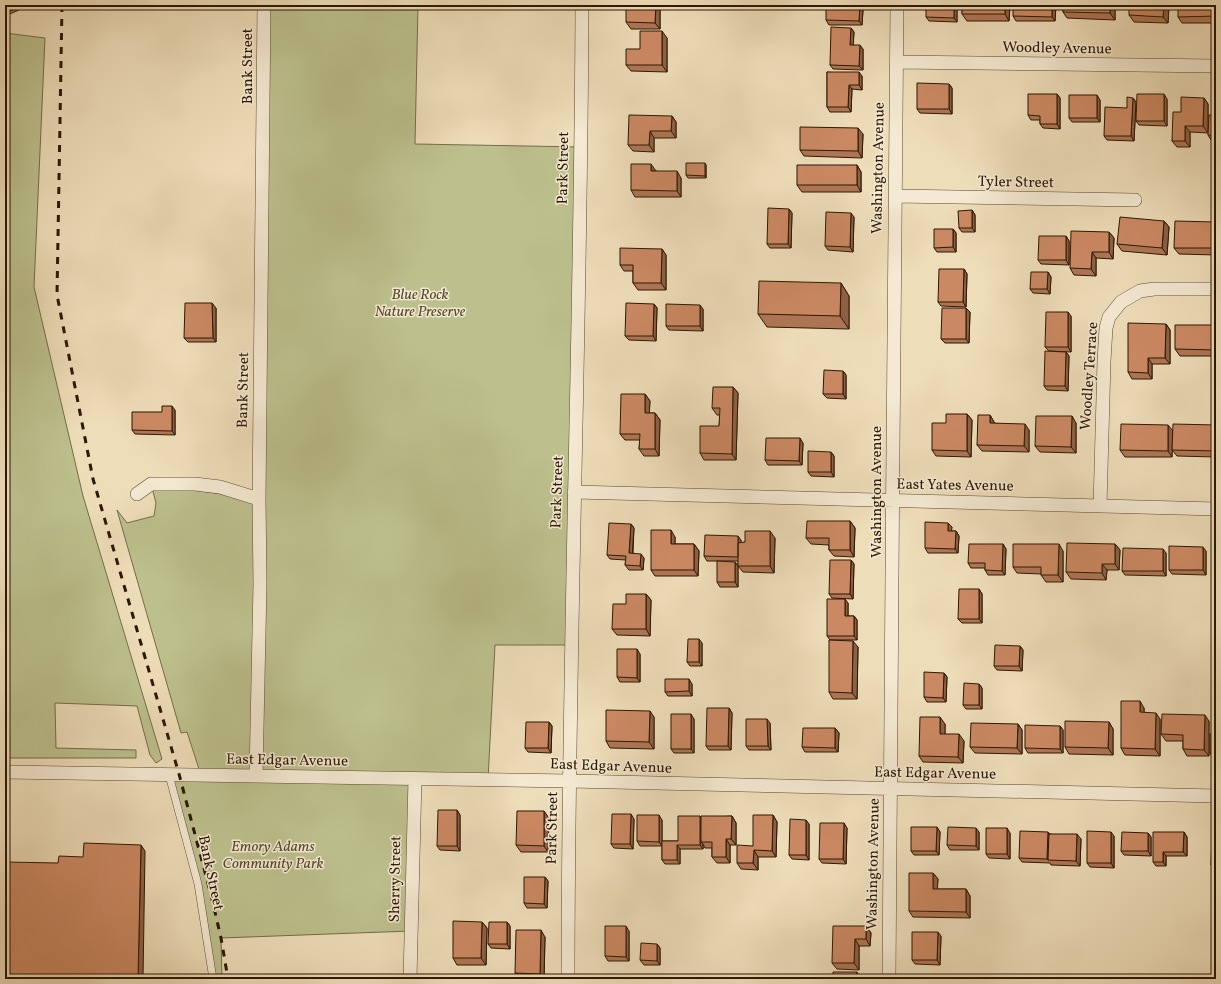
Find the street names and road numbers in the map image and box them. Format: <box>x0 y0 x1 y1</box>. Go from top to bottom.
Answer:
street label: Bank Street <box>238 28 259 104</box>
street label: Woodley Avenue <box>1002 38 1112 60</box>
street label: Washington Avenue <box>867 102 891 234</box>
street label: Park Street <box>553 131 575 205</box>
street label: Tyler Street <box>978 172 1054 194</box>
street label: Woodley Terrace <box>1076 321 1104 431</box>
street label: Bank Street <box>233 352 255 428</box>
street label: Washington Avenue <box>867 426 888 558</box>
street label: Park Street <box>546 455 570 529</box>
street label: East Yates Avenue <box>896 474 1014 498</box>
street label: East Edgar Avenue <box>226 749 348 773</box>
street label: East Edgar Avenue <box>550 754 672 780</box>
street label: East Edgar Avenue <box>874 762 996 786</box>
street label: Park Street <box>542 791 564 865</box>
street label: Washington Avenue <box>862 798 886 930</box>
street label: Bank Street <box>192 834 228 912</box>
street label: Sherry Street <box>385 835 407 923</box>

